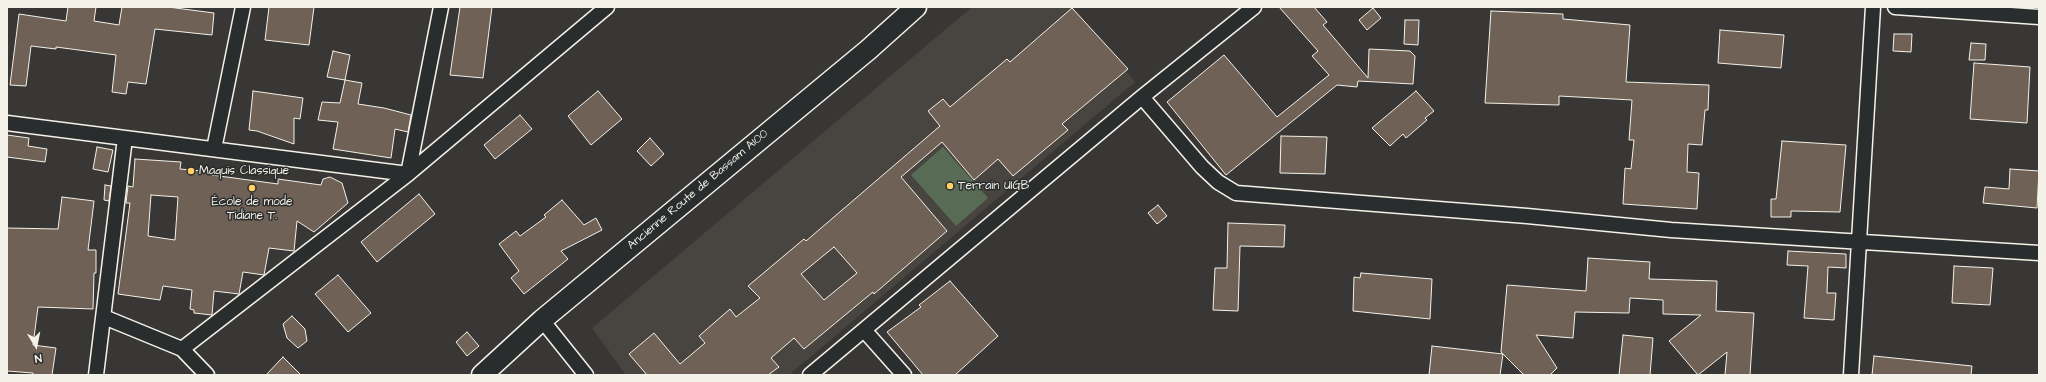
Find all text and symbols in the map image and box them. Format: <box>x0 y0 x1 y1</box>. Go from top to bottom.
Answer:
street label: Ancienne Route de Bassam A100 <box>625 127 771 253</box>
place label: Maquis Classique <box>199 164 289 178</box>
marker: Maquis Classique <box>186 166 196 176</box>
place label: Terrain UIGB <box>958 179 1029 193</box>
marker: Terrain UIGB <box>945 181 955 191</box>
marker: École de mode Tidiane T. <box>247 183 257 193</box>
place label: École de mode Tidiane T. <box>212 195 292 223</box>
north arrow <box>16 326 56 366</box>
text: N <box>33 350 43 366</box>

